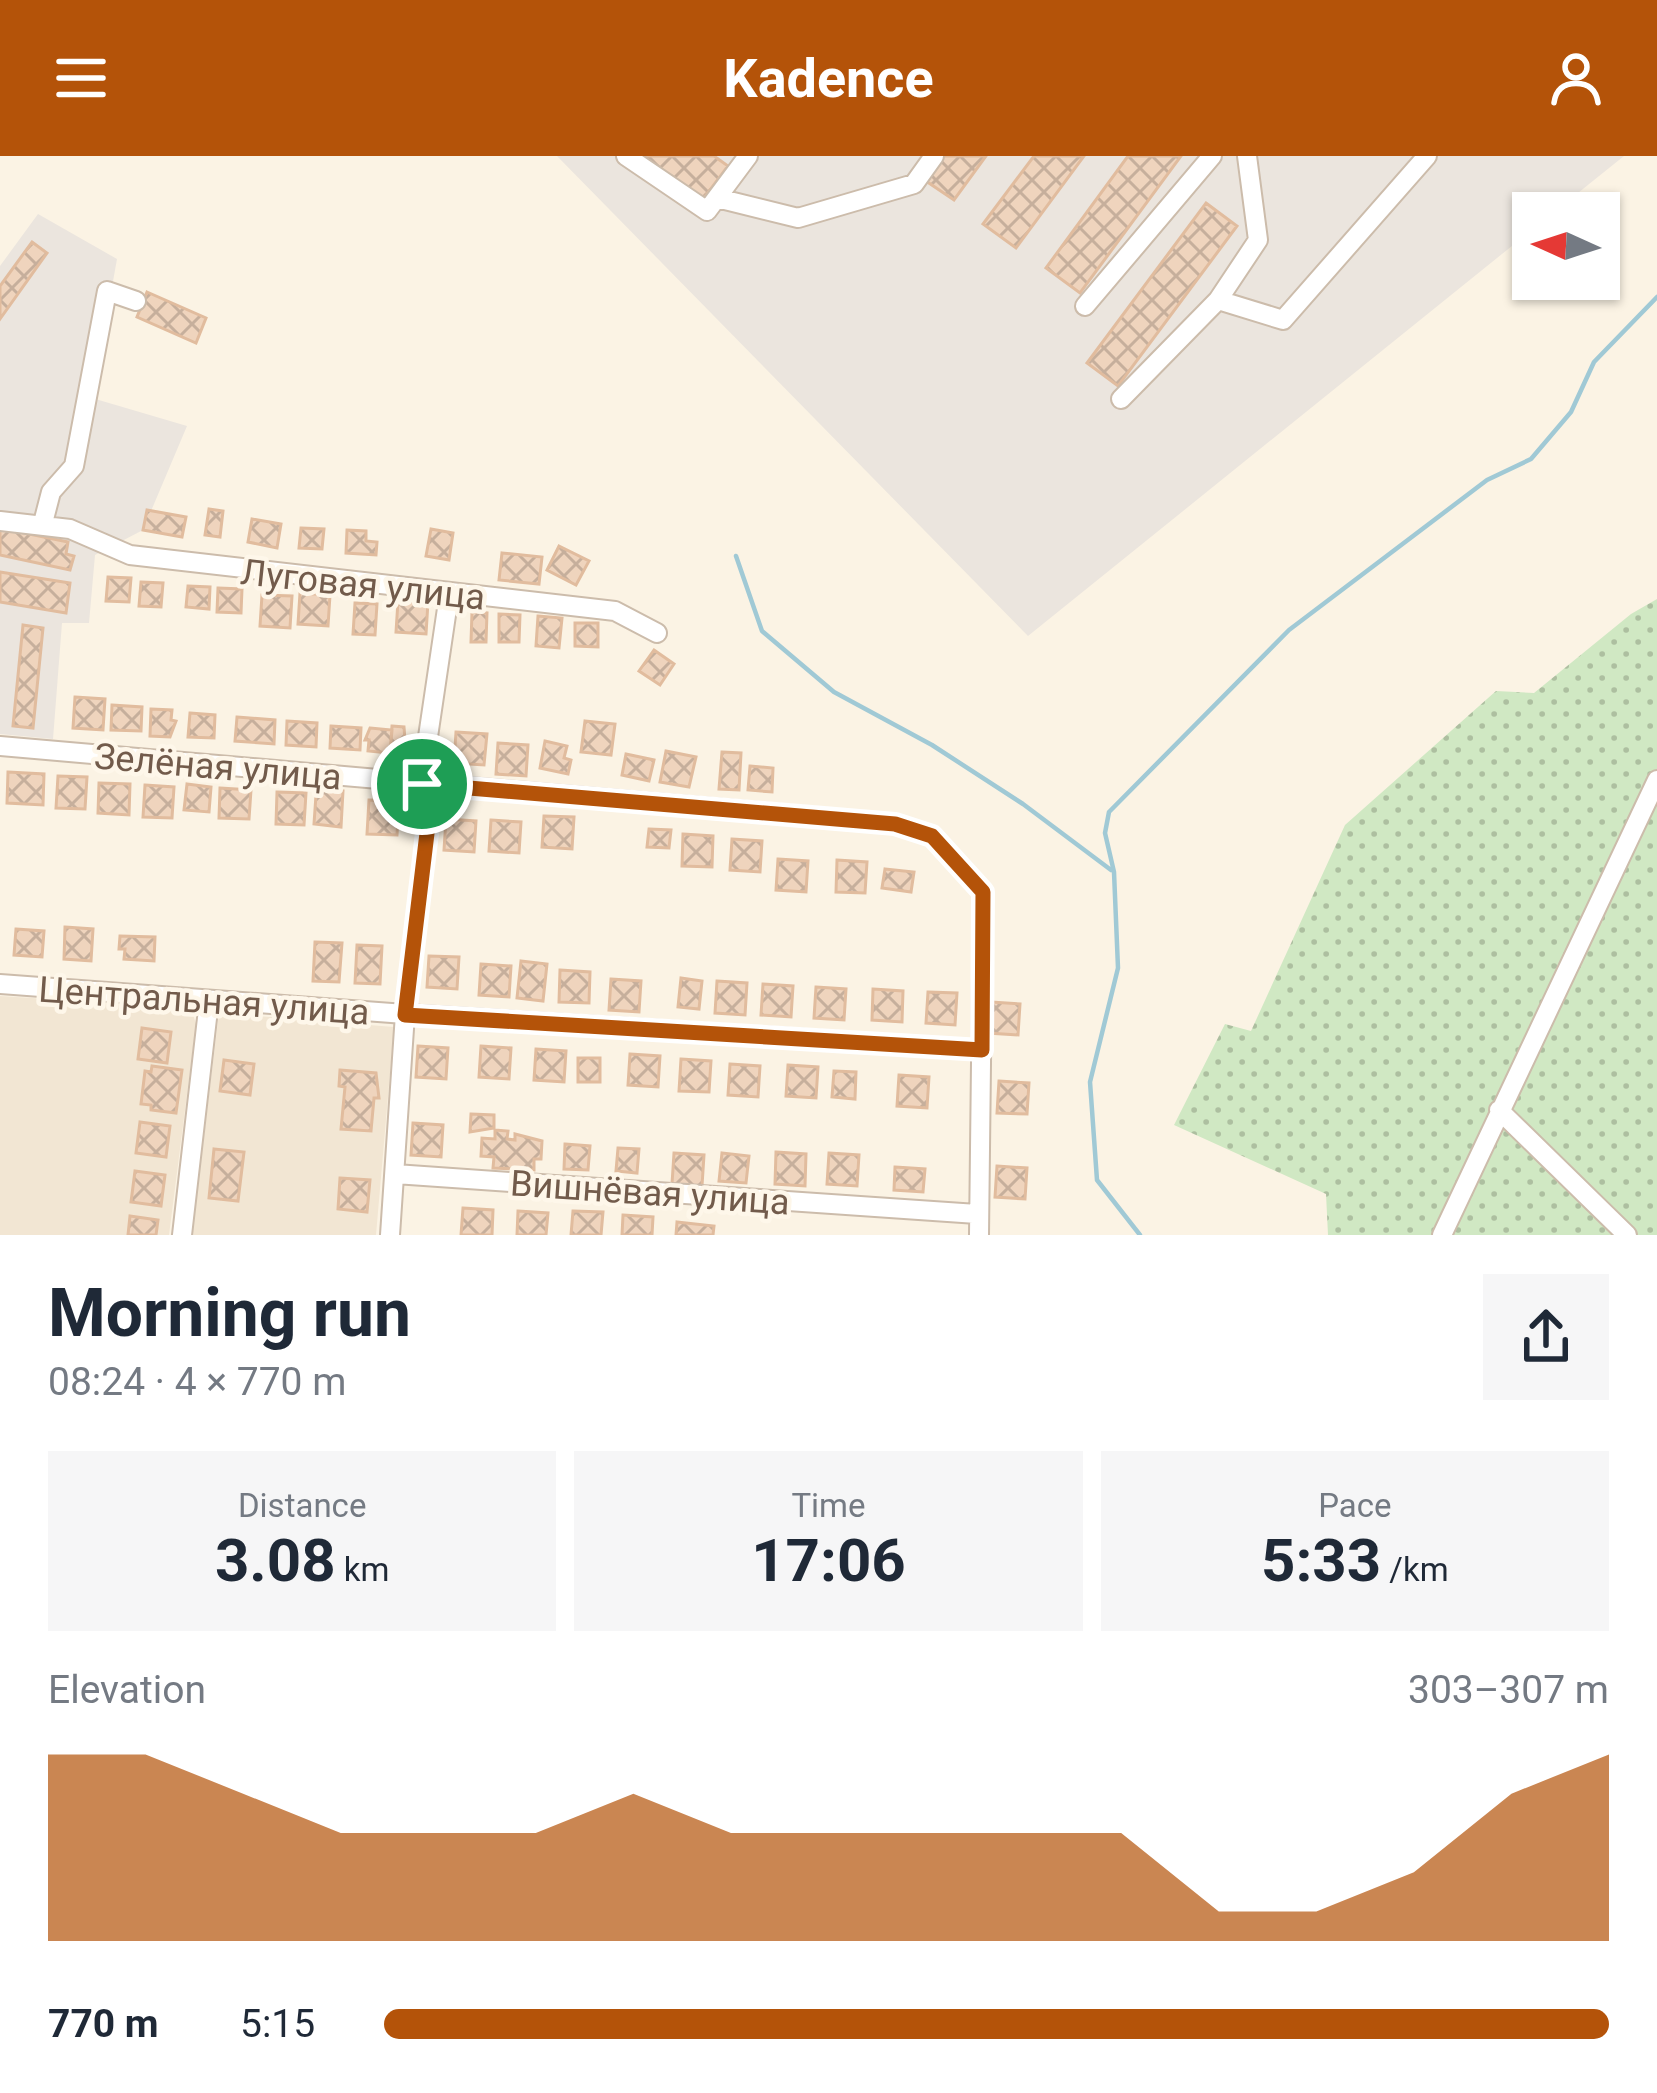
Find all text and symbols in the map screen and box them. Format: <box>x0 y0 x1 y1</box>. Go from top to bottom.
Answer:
icon: menu <box>48 45 114 111</box>
icon: person <box>1543 45 1609 111</box>
text: Kadence <box>723 47 934 110</box>
north arrow <box>1512 192 1620 300</box>
map controls <box>1512 192 1620 300</box>
street label: Луговая улица <box>239 551 487 619</box>
pin <box>371 733 473 835</box>
street label: Зелёная улица <box>92 735 343 799</box>
icon: arrive <box>389 751 455 817</box>
street label: Центральная улица <box>37 968 371 1034</box>
street label: Вишнёвая улица <box>509 1162 791 1224</box>
button: share <box>1483 1274 1609 1400</box>
text: Morning run <box>48 1275 411 1352</box>
text: 08:24 · 4 × 770 m <box>48 1359 346 1405</box>
text: Distance <box>238 1486 366 1525</box>
text: Time <box>791 1486 866 1525</box>
text: Pace <box>1318 1486 1392 1525</box>
text: 3.08 <box>215 1525 336 1596</box>
text: 17:06 <box>751 1525 906 1596</box>
text: 5:33 <box>1261 1525 1381 1596</box>
text: km <box>336 1550 389 1589</box>
text: /km <box>1381 1550 1449 1589</box>
text: Elevation <box>48 1667 206 1713</box>
text: 303–307 m <box>1408 1667 1609 1713</box>
text: 770 m <box>48 2001 159 2047</box>
text: 5:15 <box>240 2001 315 2047</box>

